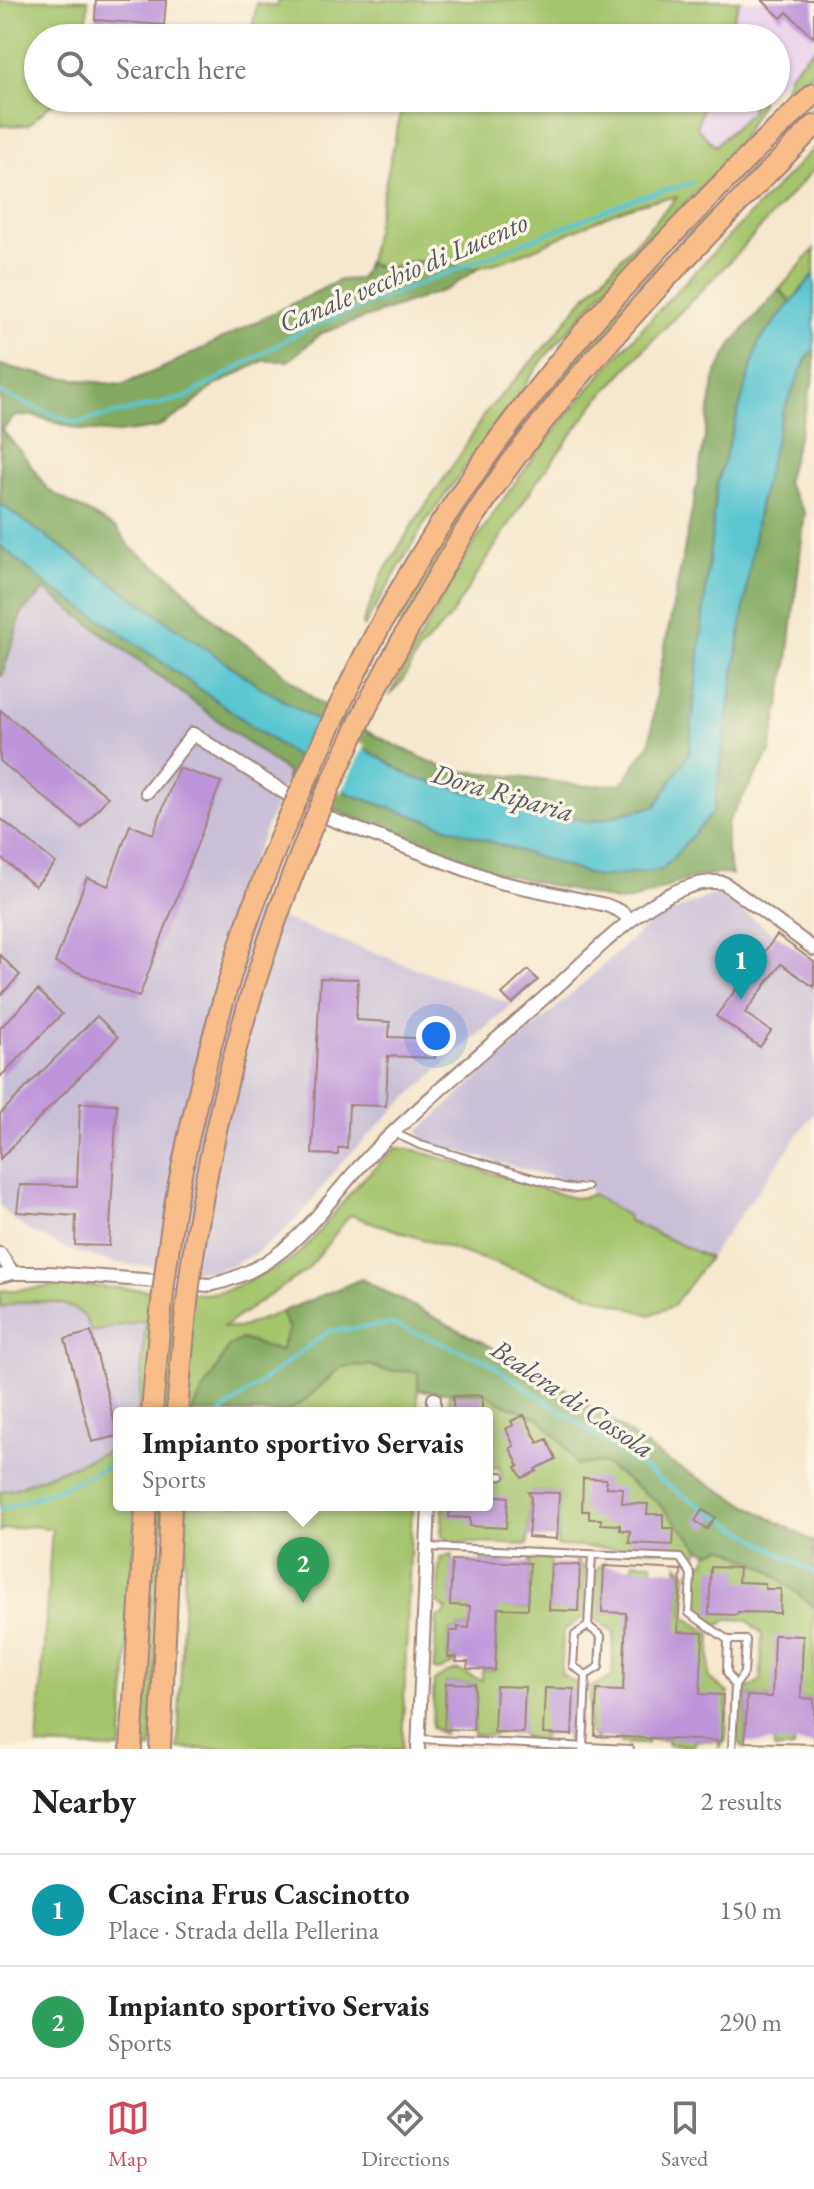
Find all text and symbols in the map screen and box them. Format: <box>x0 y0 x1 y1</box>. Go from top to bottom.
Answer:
search box <box>24 24 790 112</box>
icon: search <box>52 46 96 90</box>
text: Search here <box>116 49 246 88</box>
water label: Canale vecchio di Lucento <box>273 203 533 341</box>
water label: Dora Riparia <box>427 754 578 829</box>
pin: 1 <box>715 934 767 1000</box>
your location <box>416 1016 456 1056</box>
water label: Bealera di Cossola <box>484 1330 661 1466</box>
popup <box>113 1407 493 1511</box>
text: Impianto sportivo Servais <box>142 1423 464 1462</box>
text: Sports <box>142 1462 206 1496</box>
pin: 2 <box>277 1537 329 1603</box>
text: Nearby <box>32 1779 136 1823</box>
text: 2 results <box>701 1784 782 1818</box>
text: Cascina Frus Cascinotto <box>108 1874 410 1913</box>
text: 1 <box>51 1893 65 1927</box>
text: 150 m <box>719 1893 782 1927</box>
text: Place · Strada della Pellerina <box>108 1913 379 1947</box>
text: Impianto sportivo Servais <box>108 1986 429 2025</box>
text: 2 <box>51 2005 65 2039</box>
text: 290 m <box>719 2005 782 2039</box>
text: Sports <box>108 2025 172 2059</box>
tab: Map <box>106 2096 150 2173</box>
tab: Directions <box>361 2096 450 2173</box>
tab: Saved <box>661 2096 708 2173</box>

